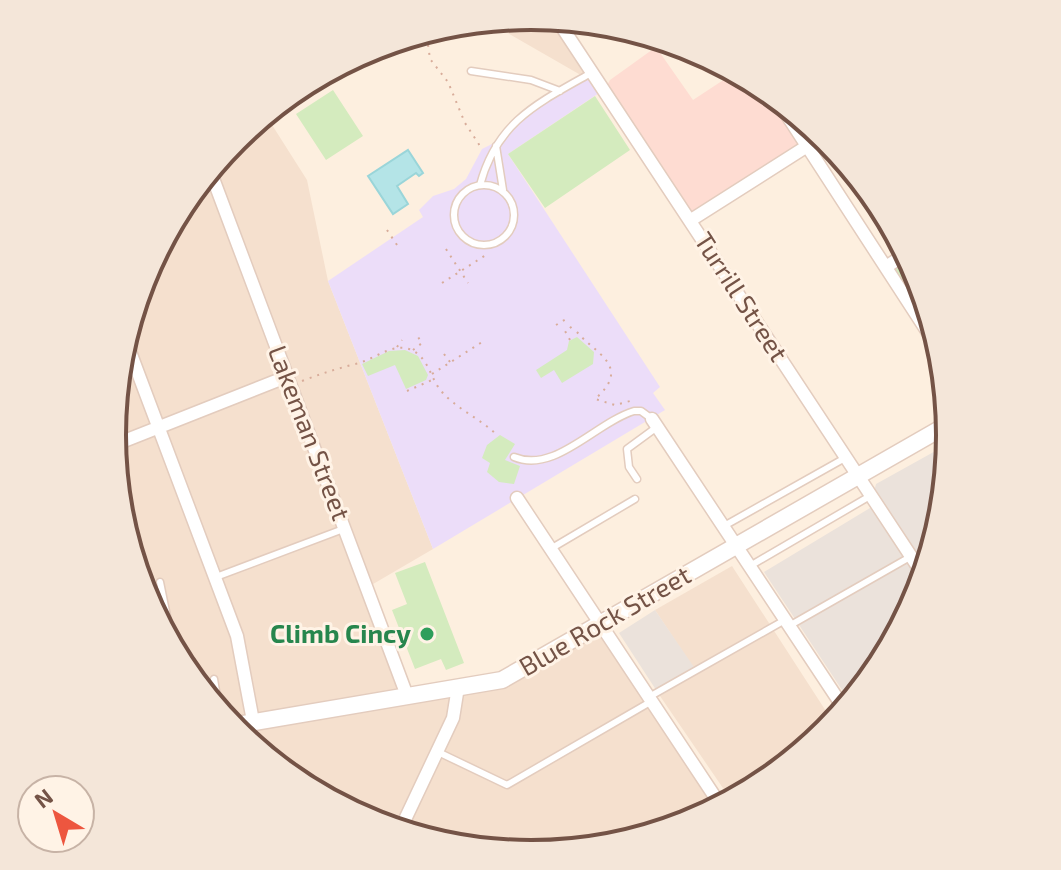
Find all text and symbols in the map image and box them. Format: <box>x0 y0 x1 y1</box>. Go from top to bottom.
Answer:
street label: Turrill Street <box>689 226 796 367</box>
street label: Lakeman Street <box>263 341 358 524</box>
street label: Blue Rock Street <box>513 558 696 681</box>
place label: Climb Cincy <box>270 617 411 649</box>
marker: Climb Cincy <box>418 625 436 643</box>
north arrow <box>16 774 96 854</box>
text: N <box>29 782 57 813</box>

